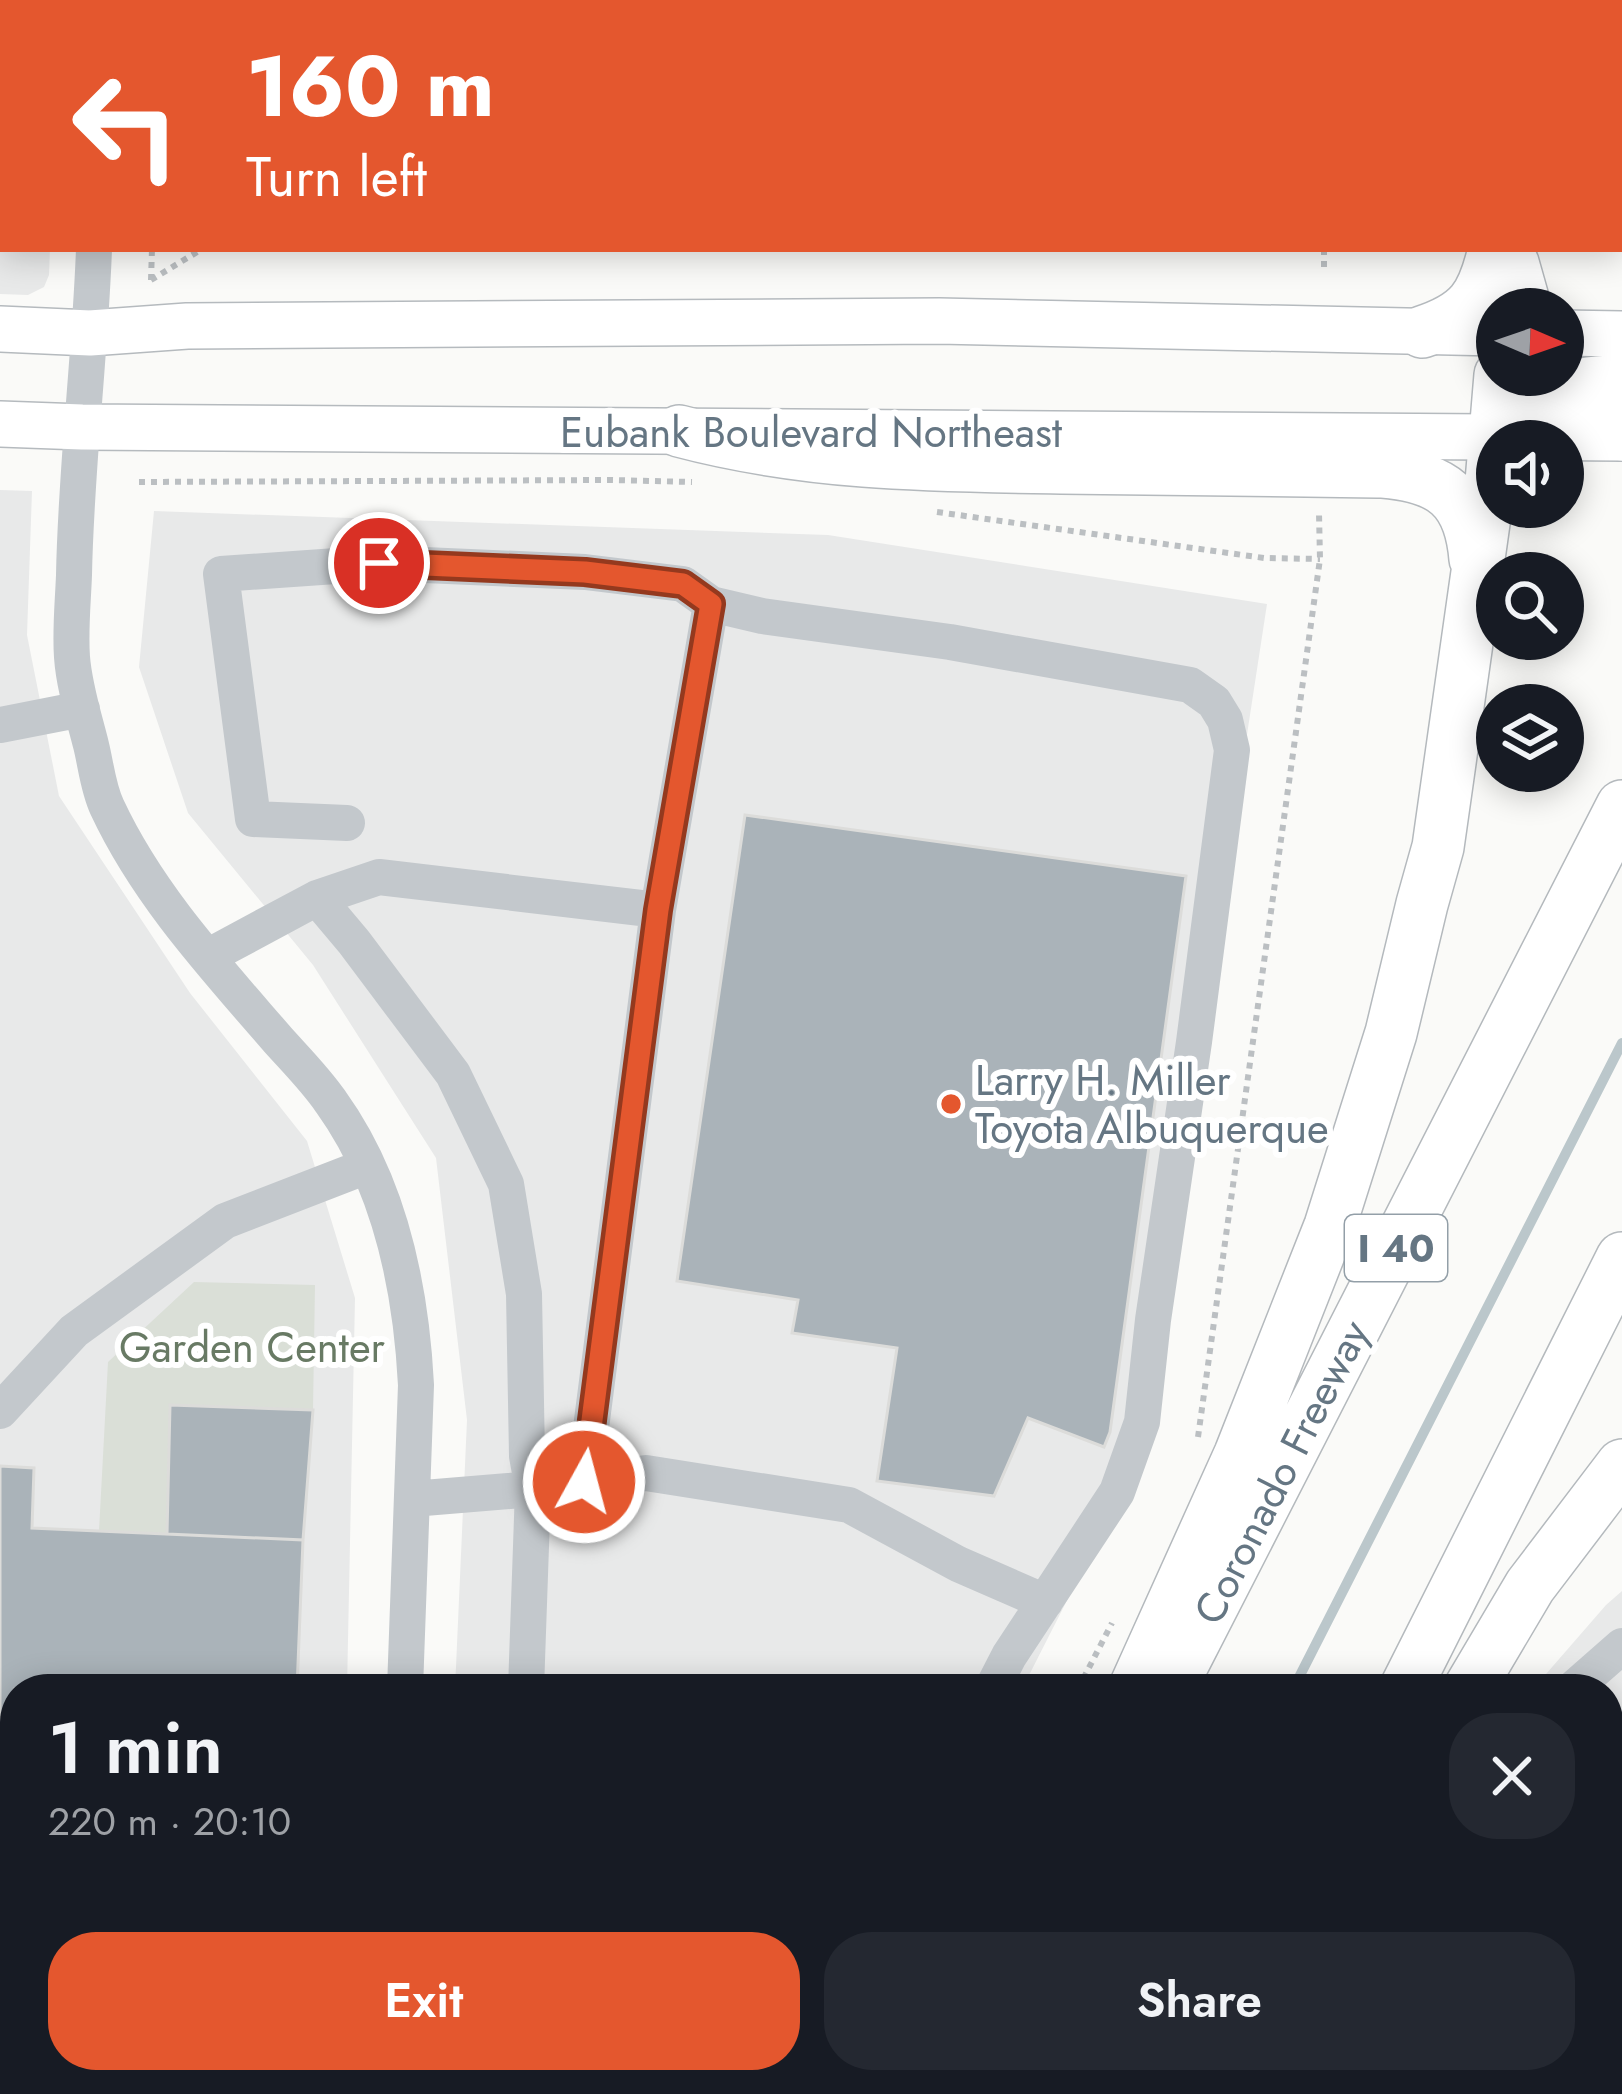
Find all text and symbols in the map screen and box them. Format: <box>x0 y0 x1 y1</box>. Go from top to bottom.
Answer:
text: 160 m <box>246 26 495 148</box>
icon: left <box>48 48 204 204</box>
text: Turn left <box>246 138 427 216</box>
north arrow <box>1476 288 1584 396</box>
map controls <box>1476 288 1584 792</box>
street label: Eubank Boulevard Northeast <box>560 402 1062 463</box>
button: sound <box>1476 420 1584 528</box>
pin <box>328 512 430 614</box>
icon: arrive <box>346 530 412 596</box>
button: search <box>1476 552 1584 660</box>
button: layers <box>1476 684 1584 792</box>
place label: Larry H. Miller Toyota Albuquerque <box>975 1050 1329 1159</box>
marker: Larry H. Miller Toyota Albuquerque <box>938 1091 964 1117</box>
road number: I 40 <box>1345 1215 1447 1281</box>
street label: Coronado Freeway <box>1179 1309 1385 1635</box>
park label: Garden Center <box>119 1317 386 1378</box>
position arrow <box>521 1419 647 1545</box>
text: 1 min <box>48 1696 223 1800</box>
button: close <box>1449 1713 1575 1839</box>
text: 220 m · 20:10 <box>48 1793 291 1850</box>
button: Exit <box>48 1932 800 2070</box>
button: Share <box>824 1932 1575 2070</box>

